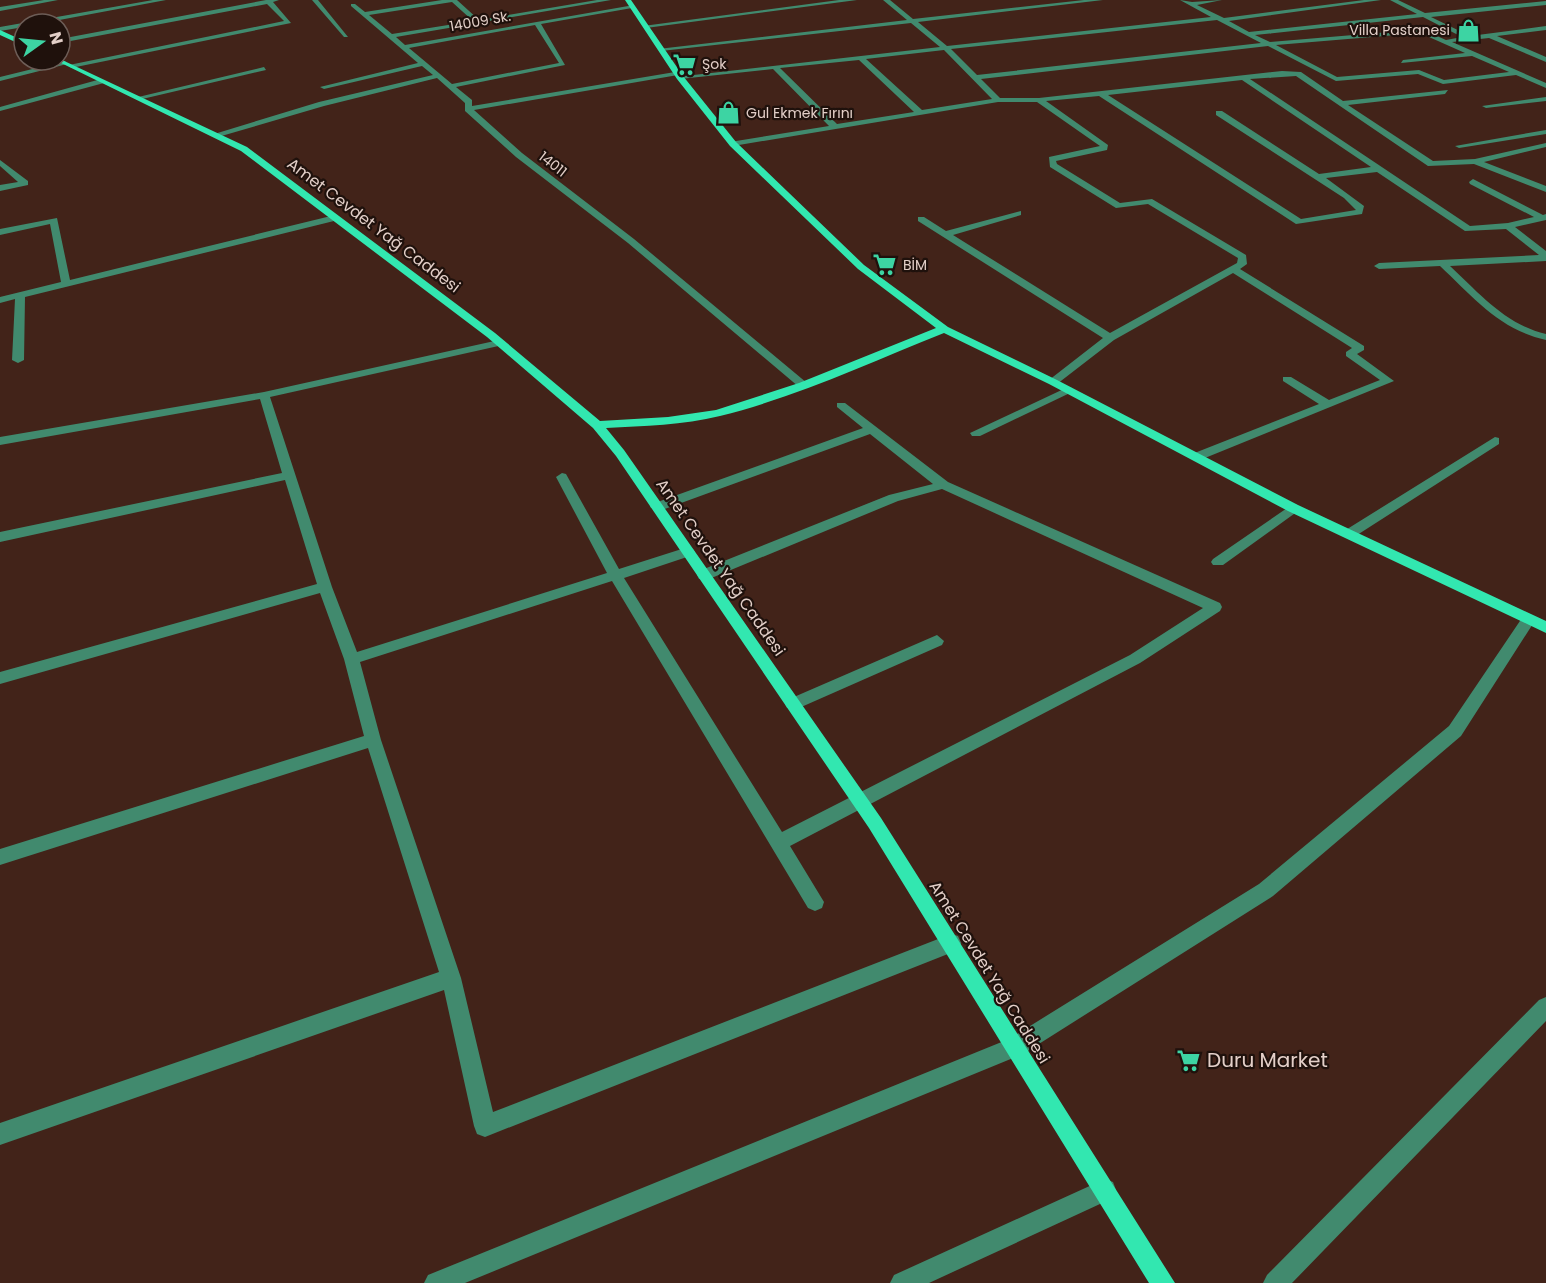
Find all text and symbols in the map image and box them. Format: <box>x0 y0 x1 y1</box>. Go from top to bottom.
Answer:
street label: 14009 Sk. <box>448 6 512 36</box>
north arrow <box>12 12 72 72</box>
shop icon: Villa Pastanesi <box>1455 17 1481 43</box>
place label: Villa Pastanesi <box>1349 20 1450 40</box>
text: N <box>43 29 69 47</box>
supermarket icon: Şok <box>671 51 697 77</box>
place label: Şok <box>702 54 727 74</box>
shop icon: Gul Ekmek Fırını <box>715 100 741 126</box>
place label: Gul Ekmek Fırını <box>746 103 853 123</box>
street label: 14011 <box>535 147 571 181</box>
street label: Amet Cevdet Yağ Caddesi <box>282 153 465 298</box>
supermarket icon: BİM <box>872 252 898 278</box>
place label: BİM <box>903 255 927 275</box>
street label: Amet Cevdet Yağ Caddesi <box>650 474 791 661</box>
street label: Amet Cevdet Yağ Caddesi <box>924 876 1055 1068</box>
place label: Duru Market <box>1207 1046 1328 1074</box>
supermarket icon: Duru Market <box>1176 1047 1202 1073</box>

